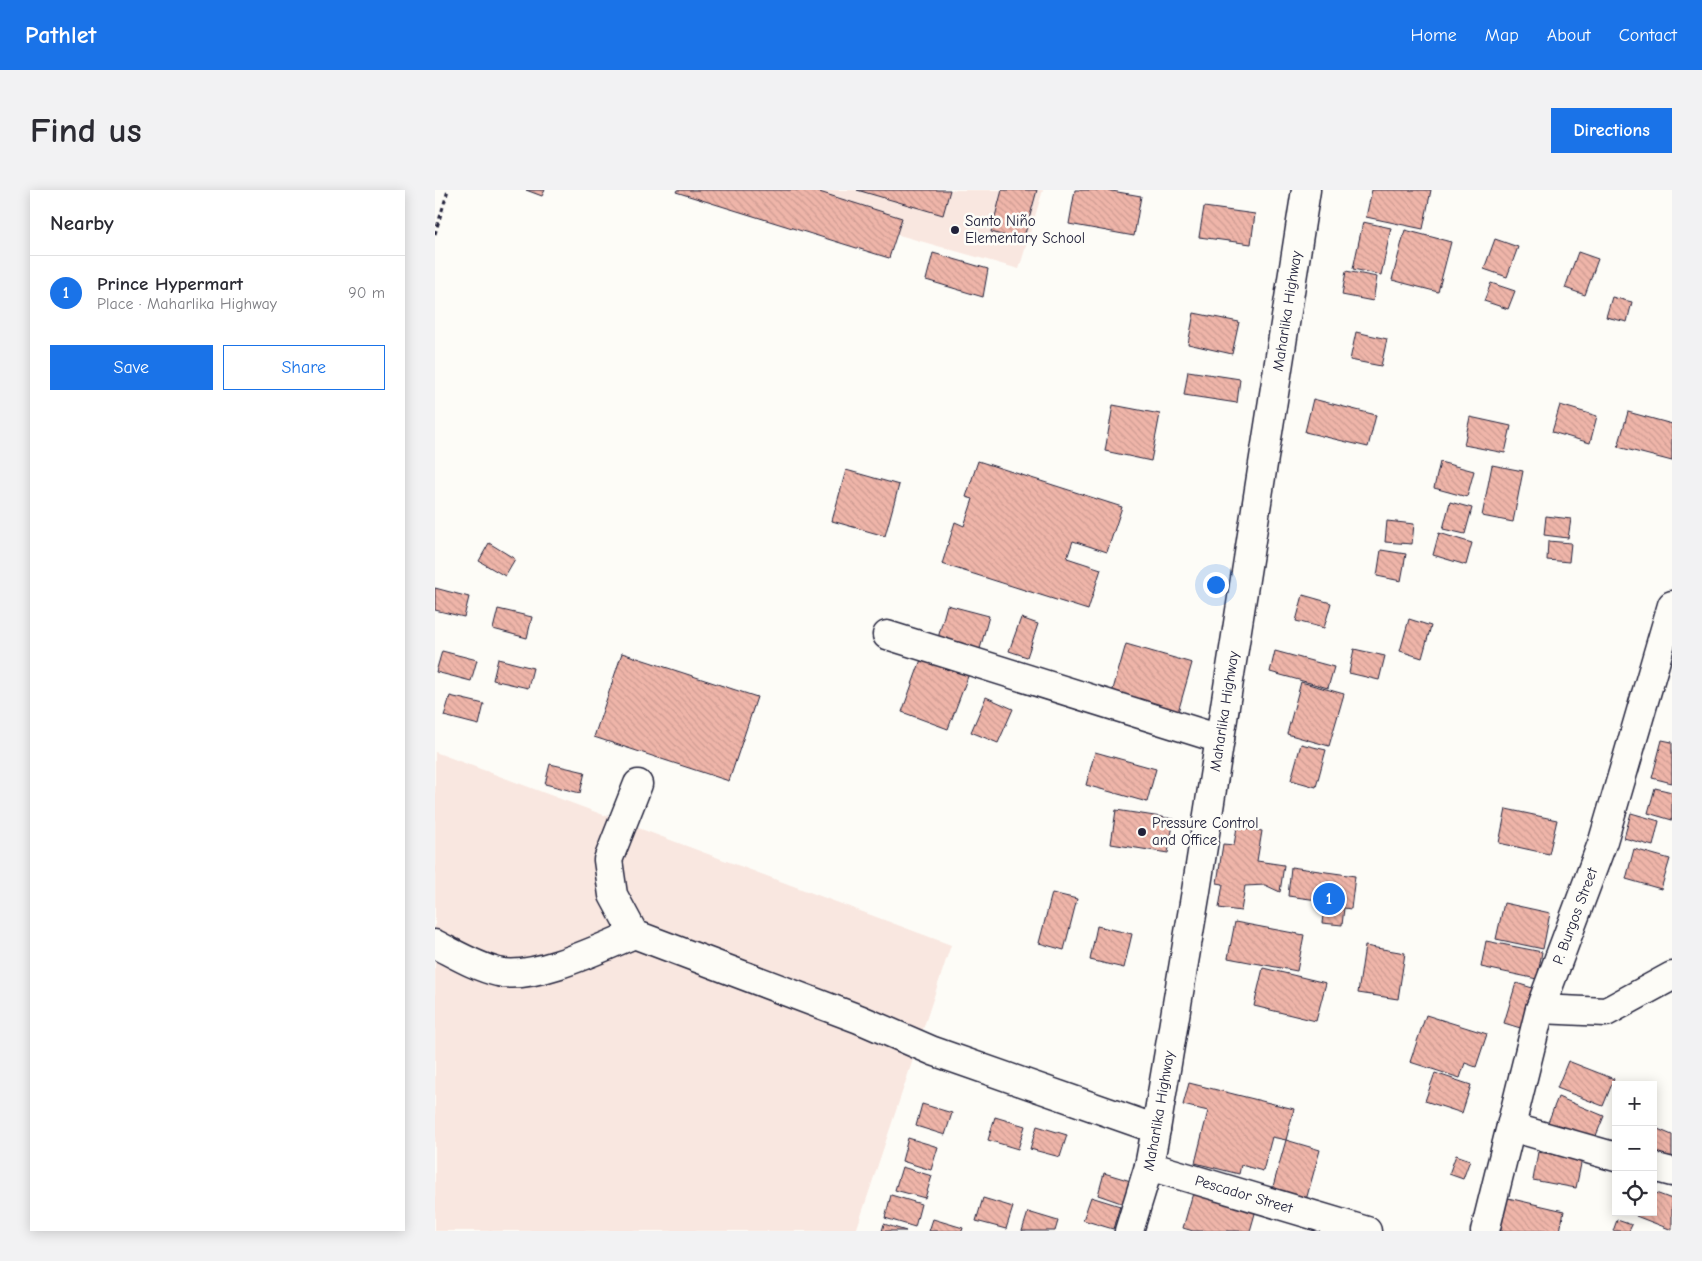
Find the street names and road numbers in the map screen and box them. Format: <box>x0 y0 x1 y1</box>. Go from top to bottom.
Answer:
street label: Maharlika Highway <box>1269 249 1305 373</box>
street label: Maharlika Highway <box>1206 649 1243 773</box>
street label: P. Burgos Street <box>1549 865 1601 967</box>
street label: Maharlika Highway <box>1139 1049 1178 1173</box>
street label: Pescador Street <box>1193 1171 1295 1218</box>

